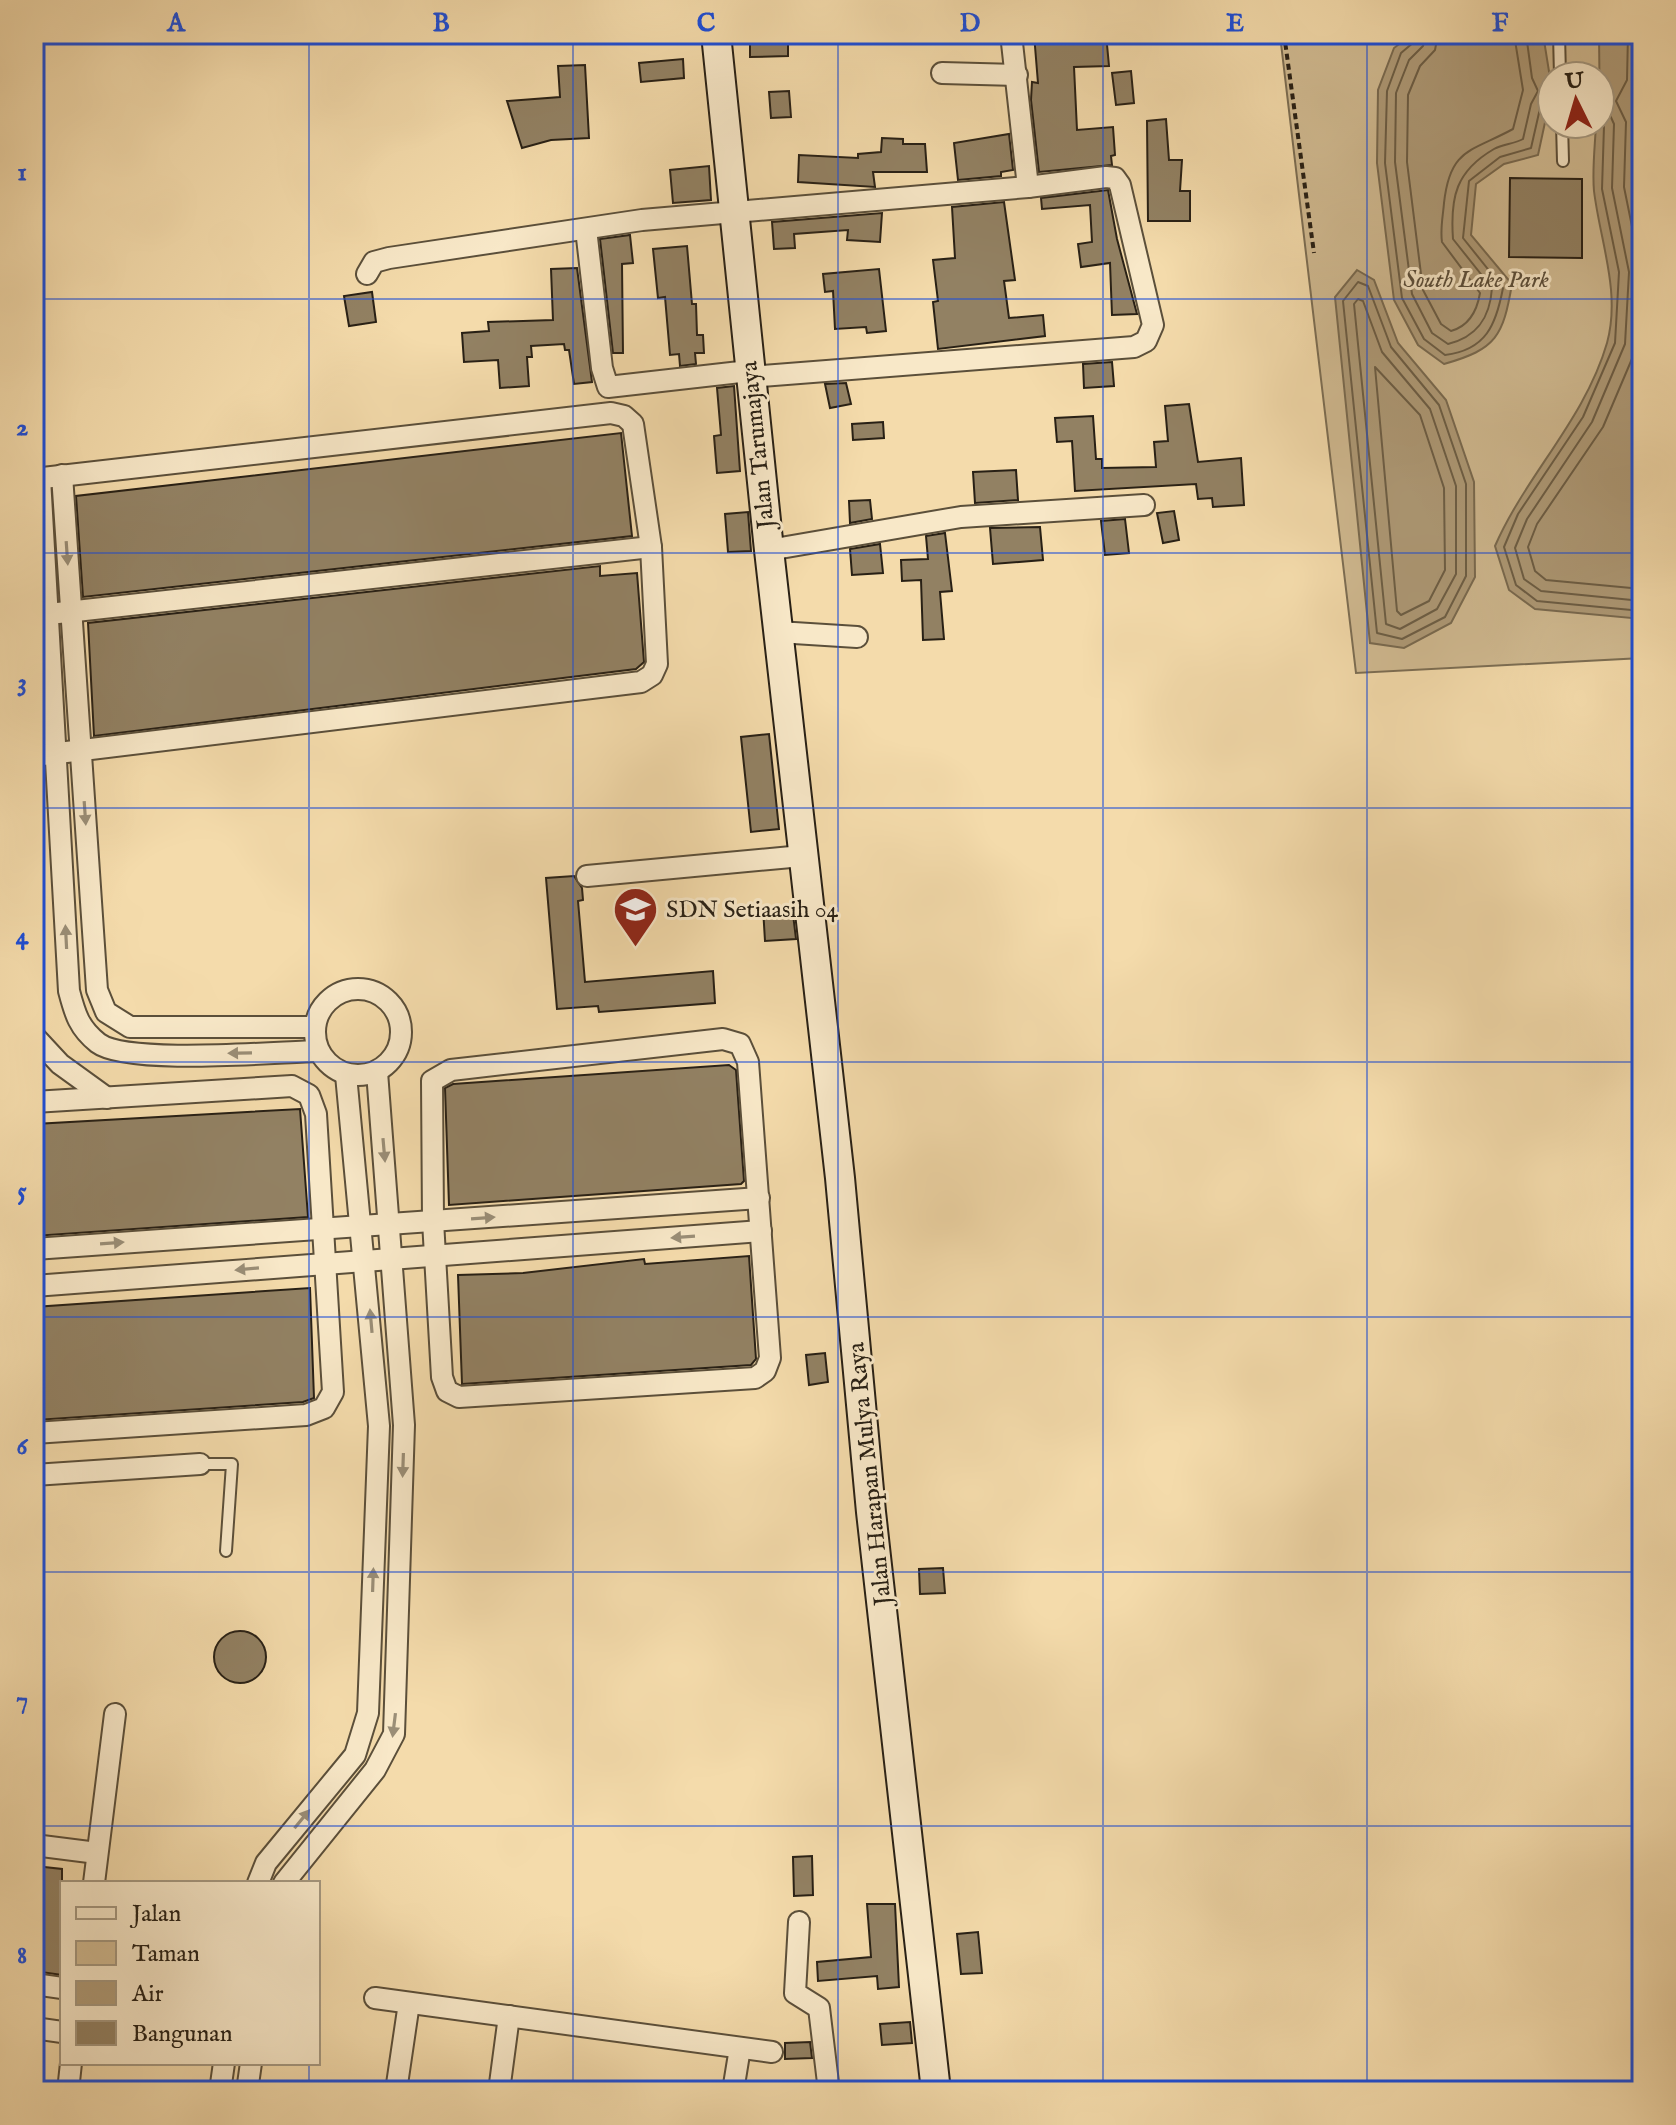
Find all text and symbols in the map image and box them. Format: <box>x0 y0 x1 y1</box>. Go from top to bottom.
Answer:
text: A <box>166 7 186 40</box>
text: B <box>432 7 450 40</box>
text: C <box>697 7 716 40</box>
text: D <box>960 7 981 40</box>
text: E <box>1226 7 1244 40</box>
text: F <box>1492 7 1509 40</box>
north arrow <box>1536 60 1616 140</box>
text: U <box>1563 67 1586 97</box>
text: 1 <box>17 156 27 189</box>
park label: South Lake Park <box>1403 265 1549 296</box>
street label: Jalan Tarumajaya <box>734 359 783 533</box>
text: 2 <box>16 411 28 444</box>
one-way arrow <box>61 541 74 566</box>
text: 3 <box>17 666 27 699</box>
one-way arrow <box>79 801 92 826</box>
school or university icon: SDN Setiaasih 04 <box>611 885 659 948</box>
place label: SDN Setiaasih 04 <box>666 895 839 926</box>
text: 4 <box>16 920 30 953</box>
one-way arrow <box>59 924 72 949</box>
one-way arrow <box>227 1046 252 1059</box>
one-way arrow <box>378 1138 391 1163</box>
text: 5 <box>17 1175 27 1208</box>
one-way arrow <box>471 1211 496 1224</box>
one-way arrow <box>670 1231 695 1244</box>
one-way arrow <box>100 1236 125 1249</box>
one-way arrow <box>234 1262 259 1275</box>
one-way arrow <box>364 1308 377 1333</box>
street label: Jalan Harapan Mulya Raya <box>841 1340 900 1610</box>
text: 6 <box>17 1430 29 1463</box>
one-way arrow <box>397 1453 409 1478</box>
one-way arrow <box>367 1567 380 1592</box>
text: 7 <box>16 1684 28 1717</box>
one-way arrow <box>387 1712 400 1737</box>
one-way arrow <box>293 1810 310 1830</box>
legend <box>60 1881 320 2065</box>
text: Jalan <box>129 1899 181 1930</box>
text: 8 <box>17 1939 27 1972</box>
text: Taman <box>132 1939 200 1970</box>
text: Air <box>131 1979 164 2010</box>
text: Bangunan <box>132 2019 233 2050</box>

